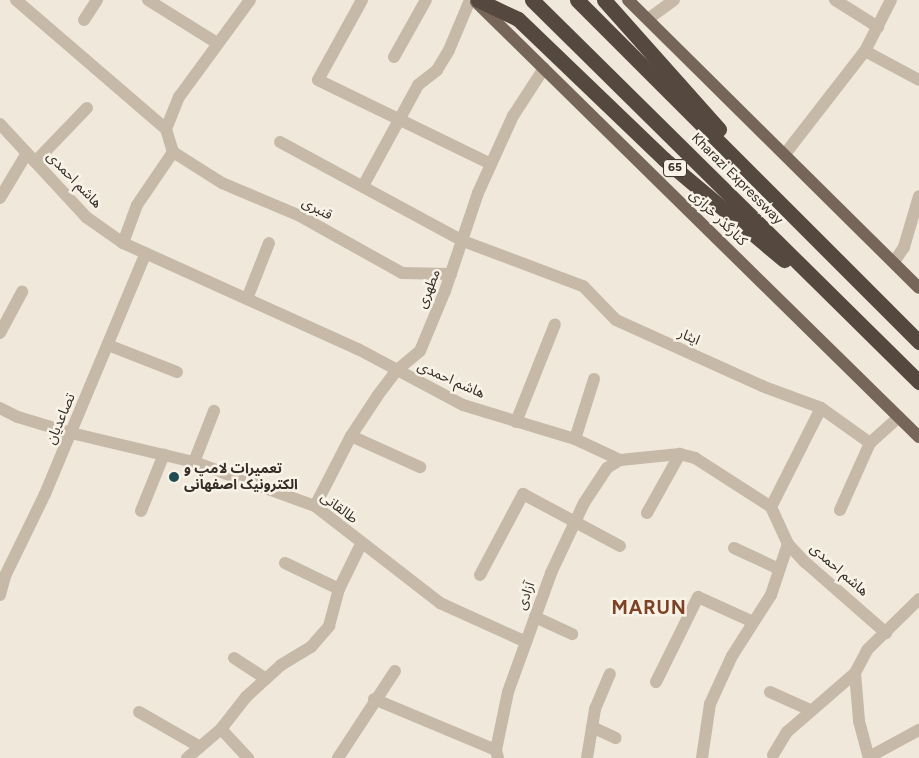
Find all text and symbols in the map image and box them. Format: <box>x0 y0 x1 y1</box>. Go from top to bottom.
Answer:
street label: Kharazi Expressway <box>688 130 786 228</box>
street label: هاشم احمدی <box>43 148 105 212</box>
road number: 65 <box>662 158 688 178</box>
street label: کنارگذر خرازی <box>686 186 750 250</box>
street label: قنبری <box>299 194 335 224</box>
street label: مطهری <box>414 267 444 311</box>
street label: ایثار <box>676 325 702 349</box>
street label: هاشم احمدی <box>415 358 487 402</box>
street label: تصاعدیان <box>43 391 79 447</box>
place label: تعمیرات لامپ و الکترونیک اصفهانی <box>184 461 298 494</box>
marker: تعمیرات لامپ و الکترونیک اصفهانی <box>168 471 180 483</box>
street label: طالقانی <box>317 489 361 527</box>
street label: هاشم احمدی <box>806 540 872 600</box>
street label: آزادی <box>513 580 539 612</box>
district label: MARUN <box>611 597 687 619</box>

